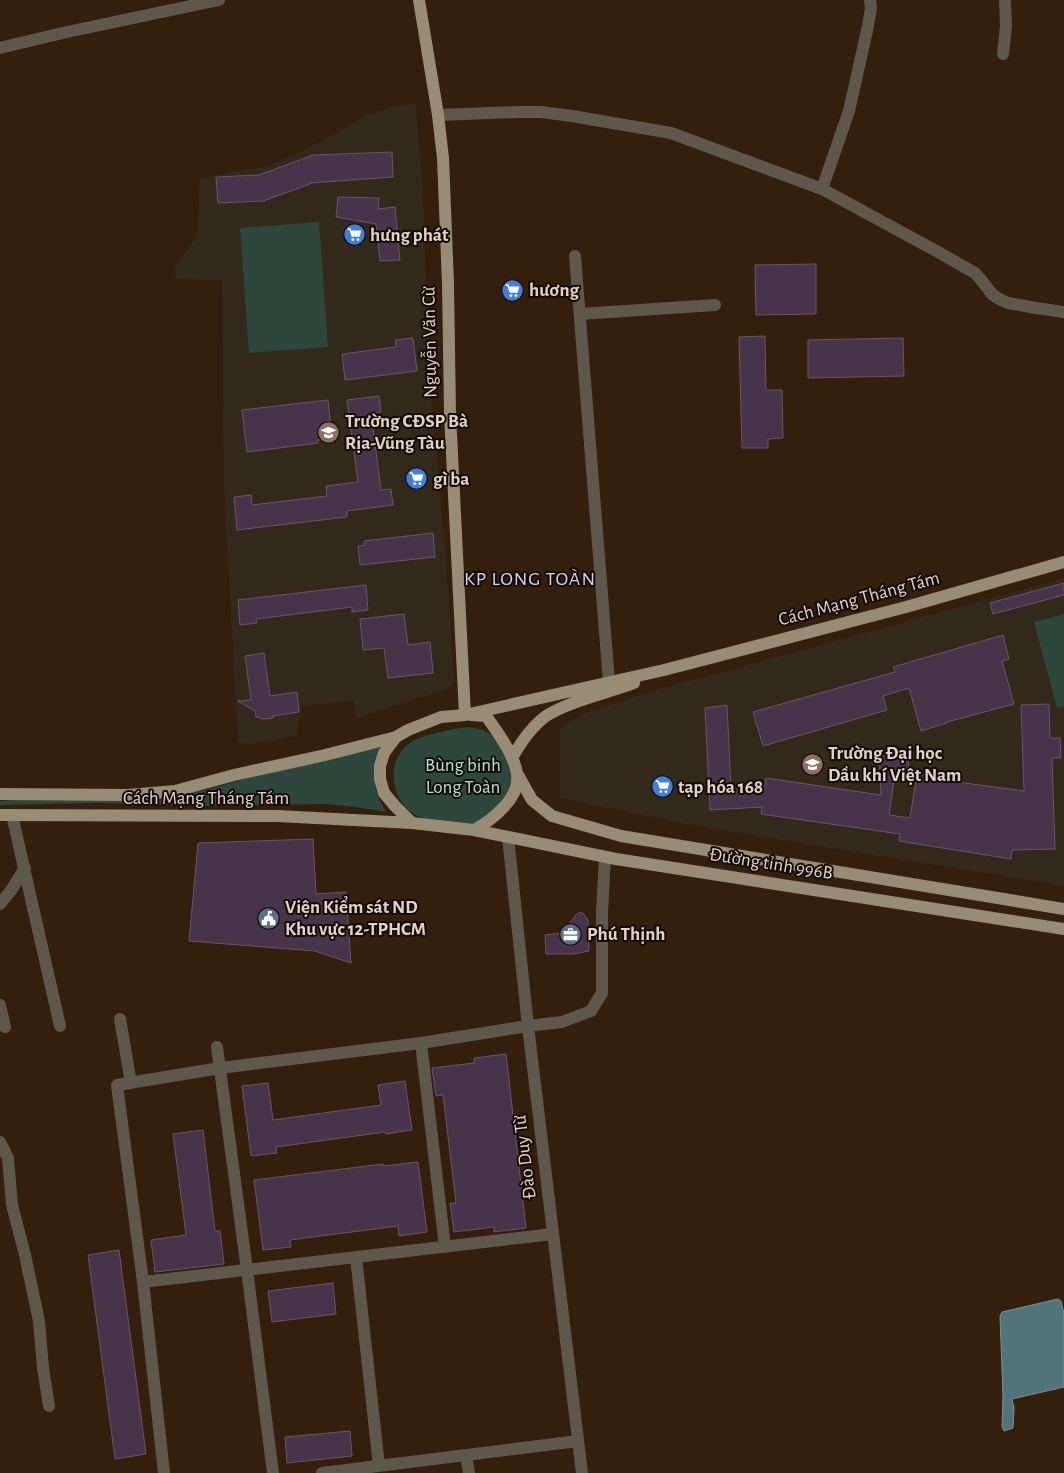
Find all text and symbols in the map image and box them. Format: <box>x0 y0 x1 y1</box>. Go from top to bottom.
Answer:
supermarket icon: hưng phát <box>342 223 366 247</box>
place label: hưng phát <box>370 226 449 245</box>
supermarket icon: hương <box>501 278 525 302</box>
place label: hương <box>529 281 580 300</box>
street label: Nguyễn Văn Cừ <box>419 286 440 398</box>
place label: Trường CĐSP Bà Rịa-Vũng Tàu <box>345 412 468 453</box>
school or university icon: Trường CĐSP Bà Rịa-Vũng Tàu <box>317 420 341 444</box>
supermarket icon: gì ba <box>405 467 429 491</box>
place label: gì ba <box>433 470 469 489</box>
district label: KP LONG TOÀN <box>464 568 596 589</box>
street label: Cách Mạng Tháng Tám <box>776 568 942 630</box>
place label: Trường Đại học Dầu khí Việt Nam <box>828 744 961 785</box>
school or university icon: Trường Đại học Dầu khí Việt Nam <box>800 752 824 776</box>
park label: Bùng binh Long Toàn <box>425 756 501 797</box>
supermarket icon: tạp hóa 168 <box>650 775 674 799</box>
place label: tạp hóa 168 <box>678 778 763 797</box>
street label: Cách Mạng Tháng Tám <box>123 789 289 808</box>
street label: Đường tỉnh 996B <box>708 845 834 883</box>
place label: Viện Kiểm sát ND Khu vực 12-TPHCM <box>285 896 426 939</box>
public building icon: Viện Kiểm sát ND Khu vực 12-TPHCM <box>257 906 281 930</box>
office icon: Phú Thịnh <box>559 922 583 946</box>
place label: Phú Thịnh <box>587 925 665 944</box>
street label: Đào Duy Từ <box>510 1114 540 1200</box>

